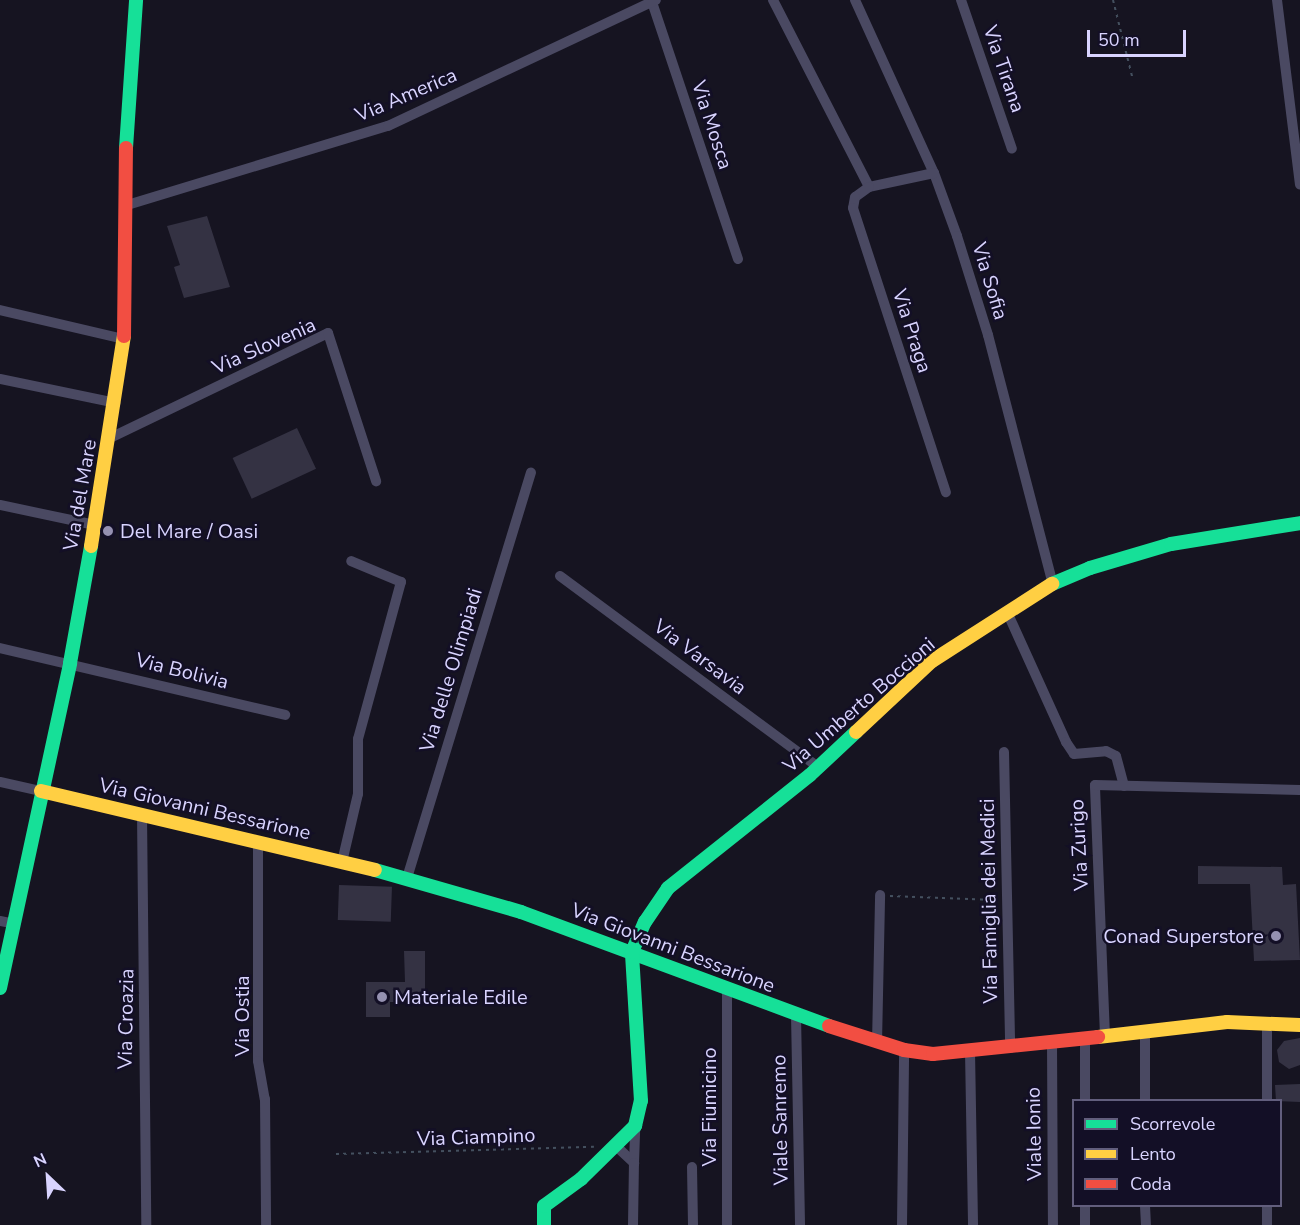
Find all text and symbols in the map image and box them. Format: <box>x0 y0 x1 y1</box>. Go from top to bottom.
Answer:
scale bar <box>1090 18 1189 56</box>
street label: Via Tirana <box>978 22 1030 116</box>
text: 50 m <box>1098 28 1140 52</box>
street label: Via America <box>352 63 460 127</box>
street label: Via Mosca <box>686 78 738 172</box>
street label: Via Sofia <box>967 240 1013 322</box>
street label: Via Praga <box>887 286 937 376</box>
street label: Via Slovenia <box>209 313 319 379</box>
street label: Via del Mare <box>58 437 102 553</box>
place label: Del Mare / Oasi <box>120 519 258 543</box>
marker: Del Mare / Oasi <box>101 524 115 538</box>
street label: Via delle Olimpiadi <box>415 585 487 755</box>
street label: Via Varsavia <box>649 614 751 700</box>
street label: Via Umberto Boccioni <box>778 632 940 778</box>
street label: Via Bolivia <box>133 648 231 694</box>
street label: Via Giovanni Bessarione <box>97 773 313 845</box>
street label: Via Famiglia dei Medici <box>975 798 1003 1004</box>
street label: Via Zurigo <box>1065 799 1093 891</box>
street label: Via Giovanni Bessarione <box>568 898 778 998</box>
place label: Conad Superstore <box>1103 924 1264 948</box>
marker: Conad Superstore <box>1269 929 1283 943</box>
street label: Via Croazia <box>113 968 139 1070</box>
street label: Via Ostia <box>230 975 254 1057</box>
place label: Materiale Edile <box>394 985 528 1009</box>
marker: Materiale Edile <box>375 990 389 1004</box>
street label: Via Fiumicino <box>697 1047 721 1167</box>
street label: Viale Sanremo <box>767 1054 793 1186</box>
street label: Viale Ionio <box>1021 1087 1047 1181</box>
legend <box>1072 1099 1282 1207</box>
text: Scorrevole <box>1130 1112 1215 1136</box>
street label: Via Ciampino <box>416 1123 536 1151</box>
text: Lento <box>1130 1142 1176 1166</box>
north arrow <box>18 1147 78 1207</box>
text: N <box>30 1148 50 1173</box>
text: Coda <box>1130 1172 1172 1196</box>

